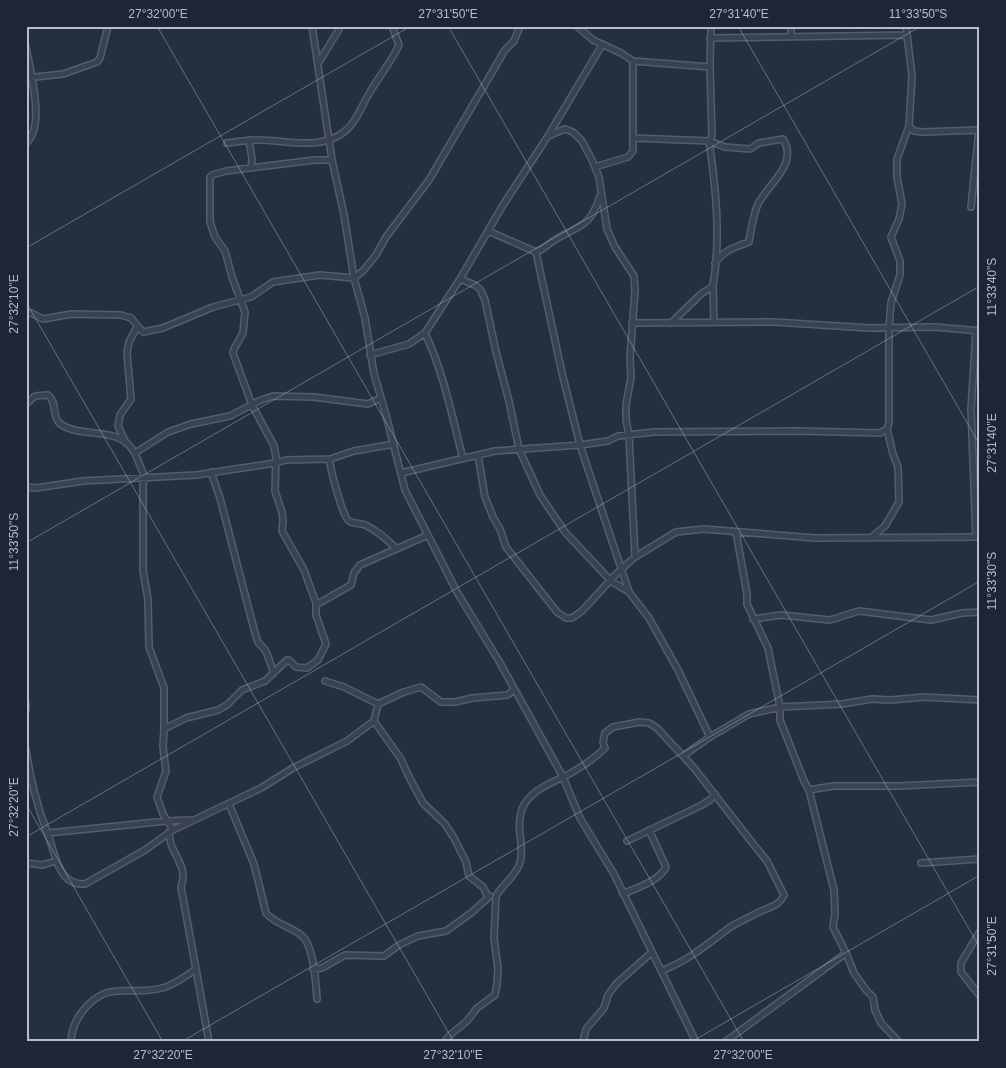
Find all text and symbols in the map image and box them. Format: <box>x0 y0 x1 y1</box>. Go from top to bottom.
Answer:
text: 27°32'00"E <box>128 7 188 21</box>
text: 27°31'50"E <box>418 7 478 21</box>
text: 27°31'40"E <box>709 7 769 21</box>
text: 11°33'50"S <box>889 7 947 21</box>
text: 11°33'40"S <box>985 258 999 316</box>
text: 27°32'10"E <box>7 274 21 334</box>
text: 27°31'40"E <box>985 413 999 473</box>
text: 11°33'50"S <box>7 513 21 571</box>
text: 11°33'30"S <box>985 552 999 610</box>
text: 27°32'20"E <box>7 777 21 837</box>
text: 27°31'50"E <box>985 916 999 976</box>
text: 27°32'20"E <box>133 1048 193 1062</box>
text: 27°32'10"E <box>423 1048 483 1062</box>
text: 27°32'00"E <box>713 1048 773 1062</box>

